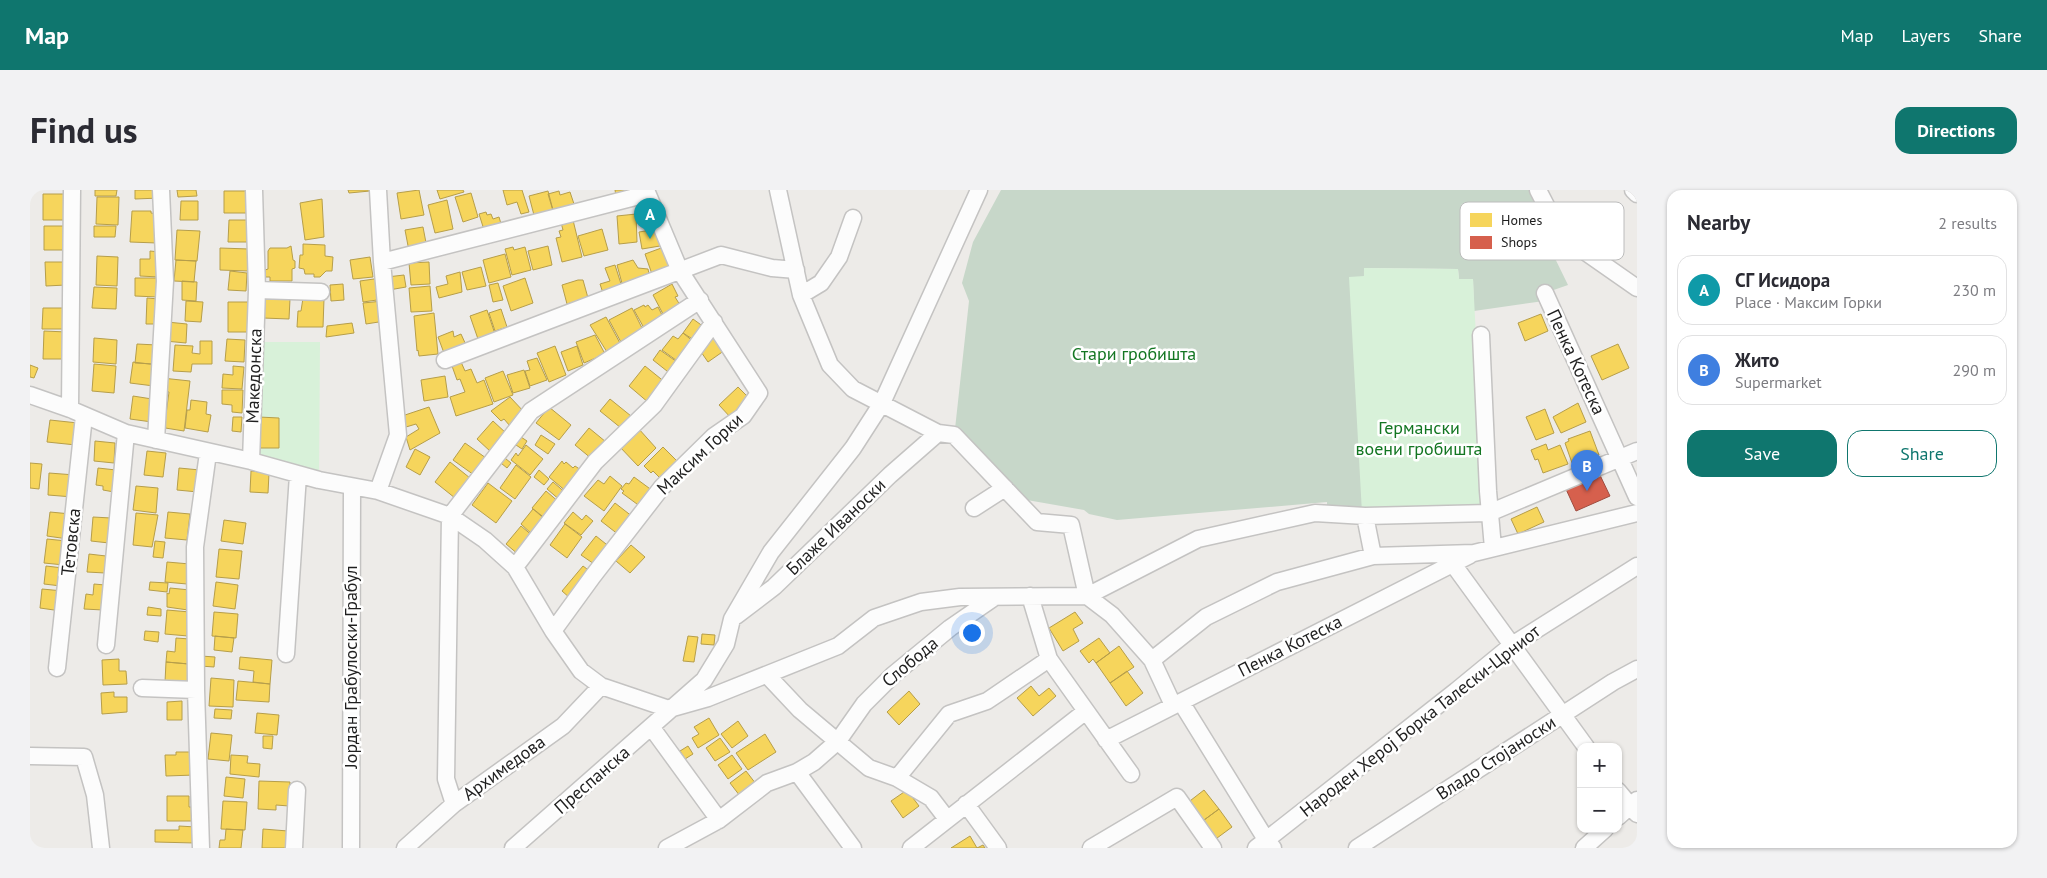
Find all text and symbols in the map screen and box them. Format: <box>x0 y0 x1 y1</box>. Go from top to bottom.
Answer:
text: Map <box>25 20 69 51</box>
text: Map <box>1841 24 1873 47</box>
text: Layers <box>1901 24 1950 47</box>
text: Share <box>1978 24 2022 47</box>
text: Find us <box>30 107 138 153</box>
button: Directions <box>1895 107 2017 154</box>
pin: A <box>634 198 666 239</box>
legend <box>1460 202 1624 260</box>
text: Nearby <box>1687 209 1750 236</box>
text: Homes <box>1501 211 1542 229</box>
text: 2 results <box>1938 213 1997 233</box>
text: Shops <box>1501 233 1537 251</box>
text: СГ Исидора <box>1735 268 1830 292</box>
text: A <box>1699 280 1709 300</box>
text: 230 m <box>1953 280 1996 300</box>
text: Place · Максим Горки <box>1735 292 1882 312</box>
street label: Пенка Котеска <box>1542 305 1611 418</box>
street label: Македонска <box>240 328 267 424</box>
park label: Стари гробишта <box>1072 342 1196 365</box>
text: Жито <box>1735 348 1779 372</box>
text: B <box>1699 360 1709 380</box>
text: 290 m <box>1953 360 1996 380</box>
text: Supermarket <box>1735 372 1822 392</box>
street label: Максим Горки <box>652 408 748 499</box>
park label: Германски воени гробишта <box>1356 416 1482 460</box>
button: Save <box>1687 430 1837 477</box>
button: Share <box>1847 430 1997 477</box>
pin: B <box>1571 450 1603 491</box>
street label: Блаже Иваноски <box>781 473 890 580</box>
street label: Тетовска <box>56 507 85 577</box>
street label: Јордан Грабулоски-Грабул <box>339 566 362 769</box>
street label: Пенка Котеска <box>1234 609 1346 682</box>
street label: Народен Херој Борка Талески-Црниот <box>1295 619 1545 822</box>
your location <box>959 620 985 646</box>
street label: Слобода <box>877 632 942 692</box>
street label: Владо Стојаноски <box>1432 710 1560 805</box>
street label: Архимедова <box>458 730 550 805</box>
street label: Преспанска <box>549 741 634 819</box>
map controls <box>1577 743 1622 833</box>
button: + <box>1577 743 1622 788</box>
button: − <box>1577 788 1622 833</box>

